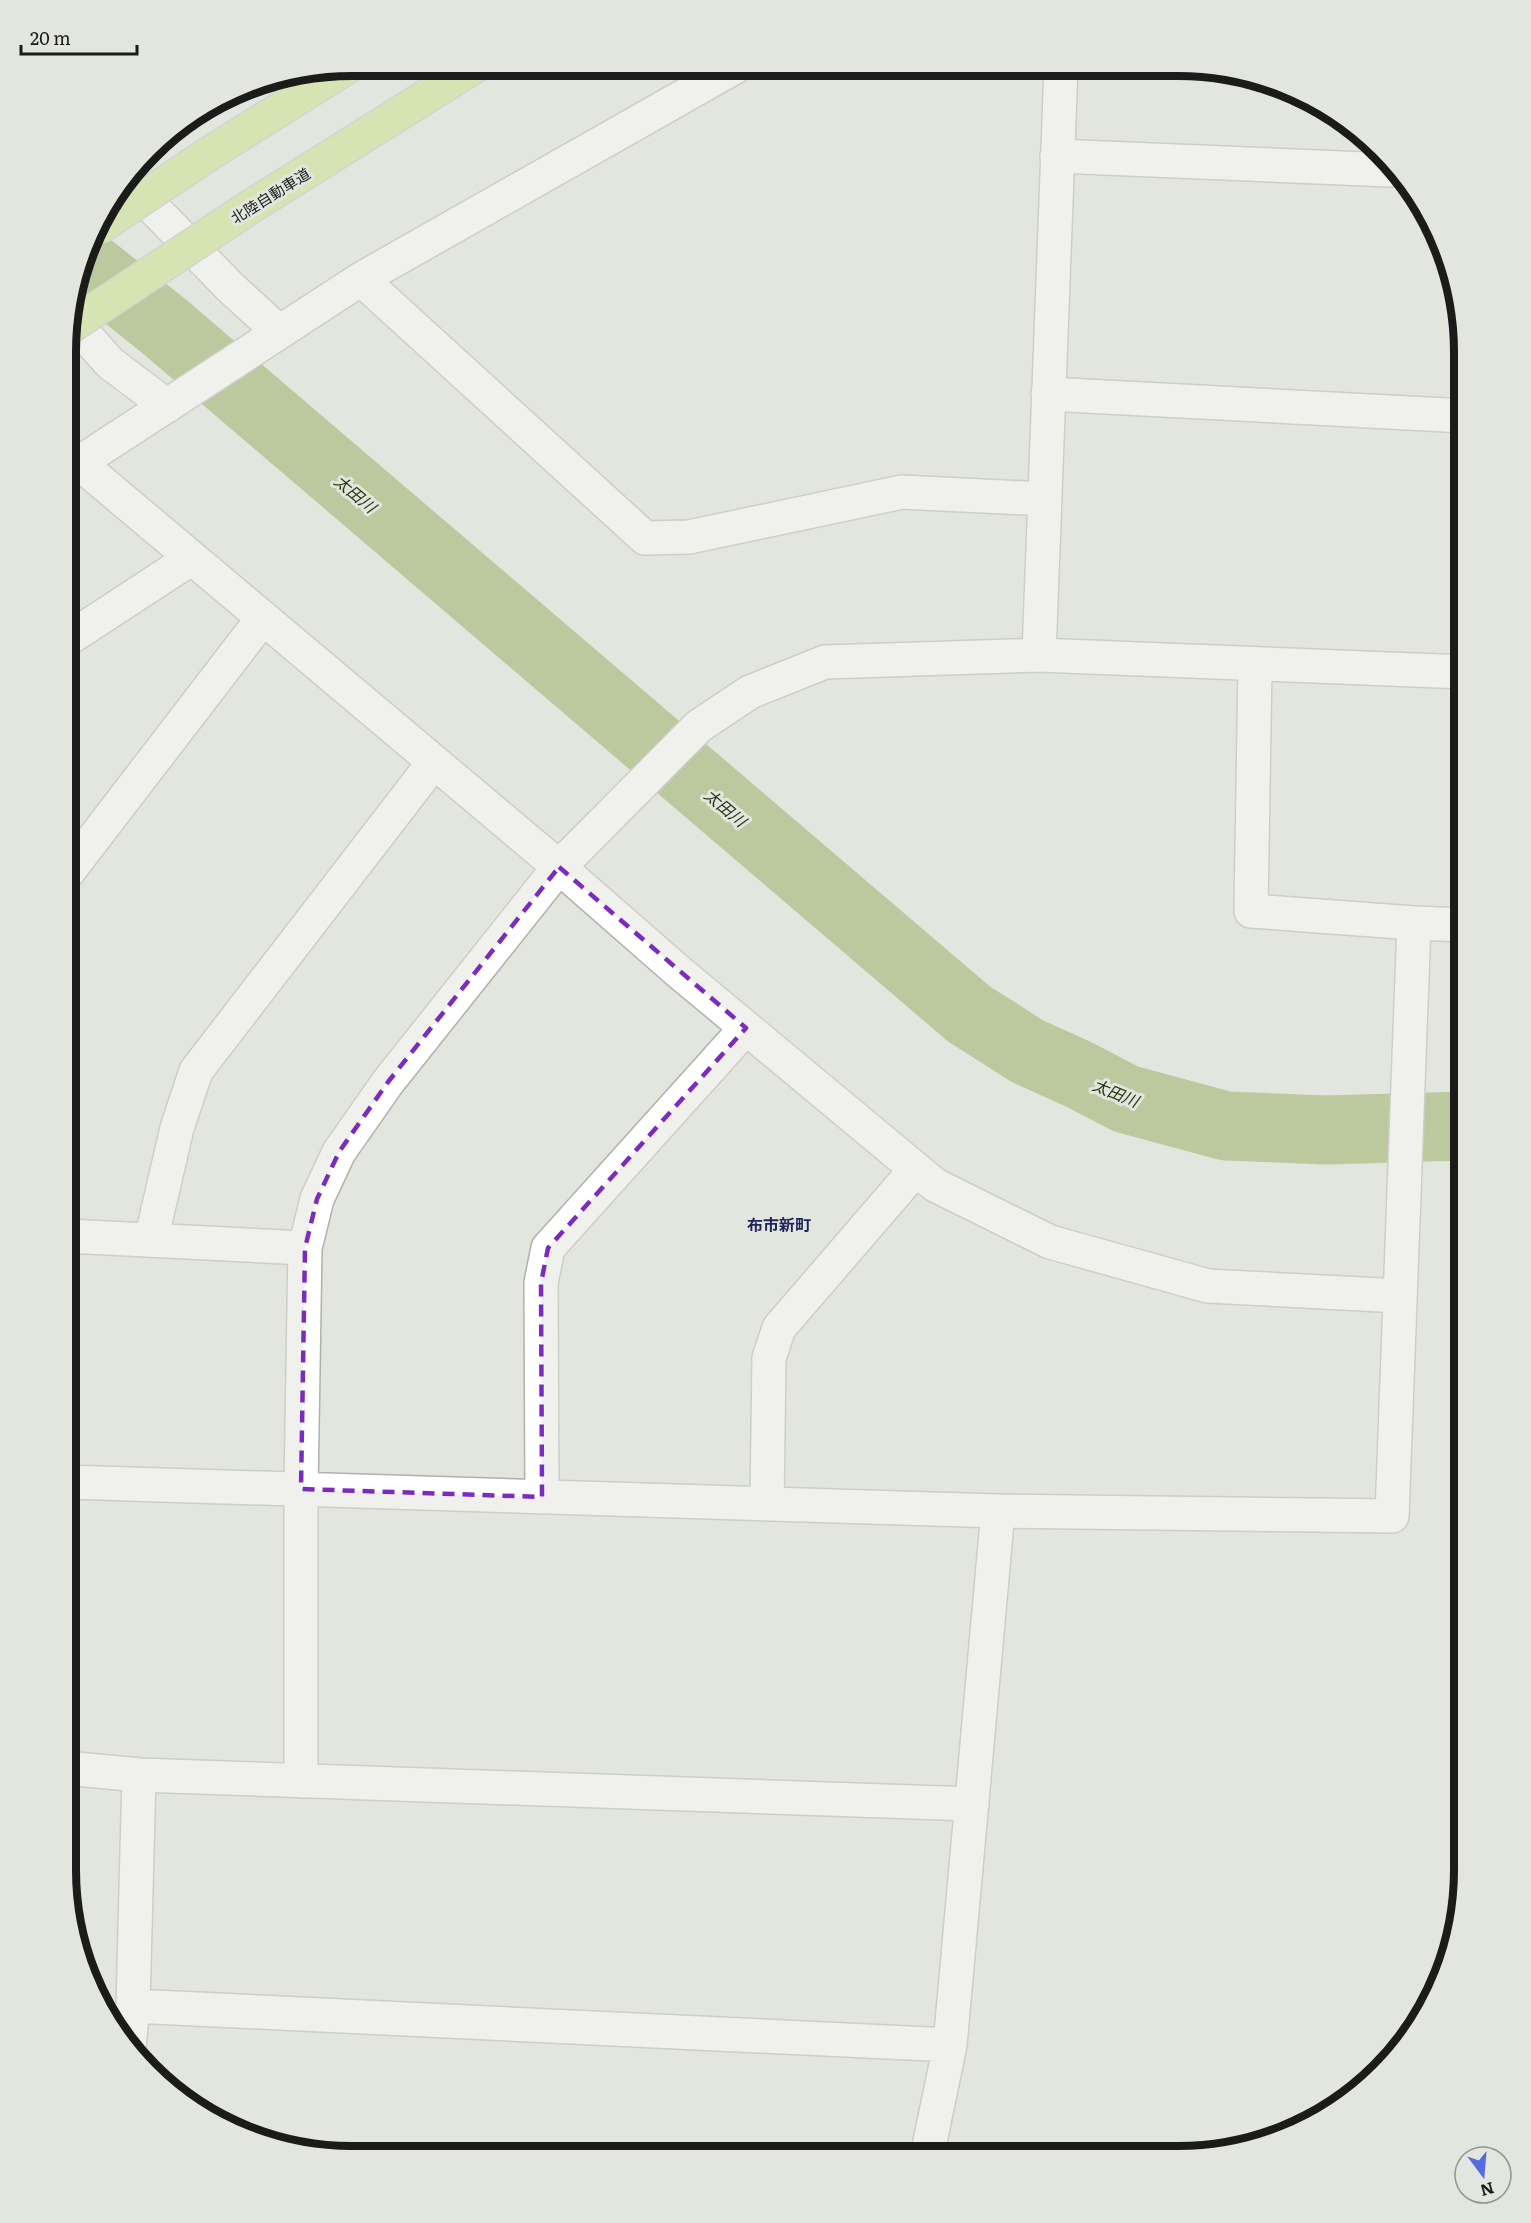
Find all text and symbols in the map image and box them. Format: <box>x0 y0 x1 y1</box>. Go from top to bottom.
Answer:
scale bar <box>21 18 136 56</box>
text: 20 m <box>30 24 71 51</box>
street label: 北陸自動車道 <box>226 161 314 229</box>
water label: 太田川 <box>330 468 384 519</box>
water label: 太田川 <box>700 782 754 833</box>
water label: 太田川 <box>1089 1072 1145 1113</box>
district label: 布市新町 <box>747 1212 811 1236</box>
north arrow <box>1453 2145 1513 2205</box>
text: N <box>1478 2177 1497 2204</box>

